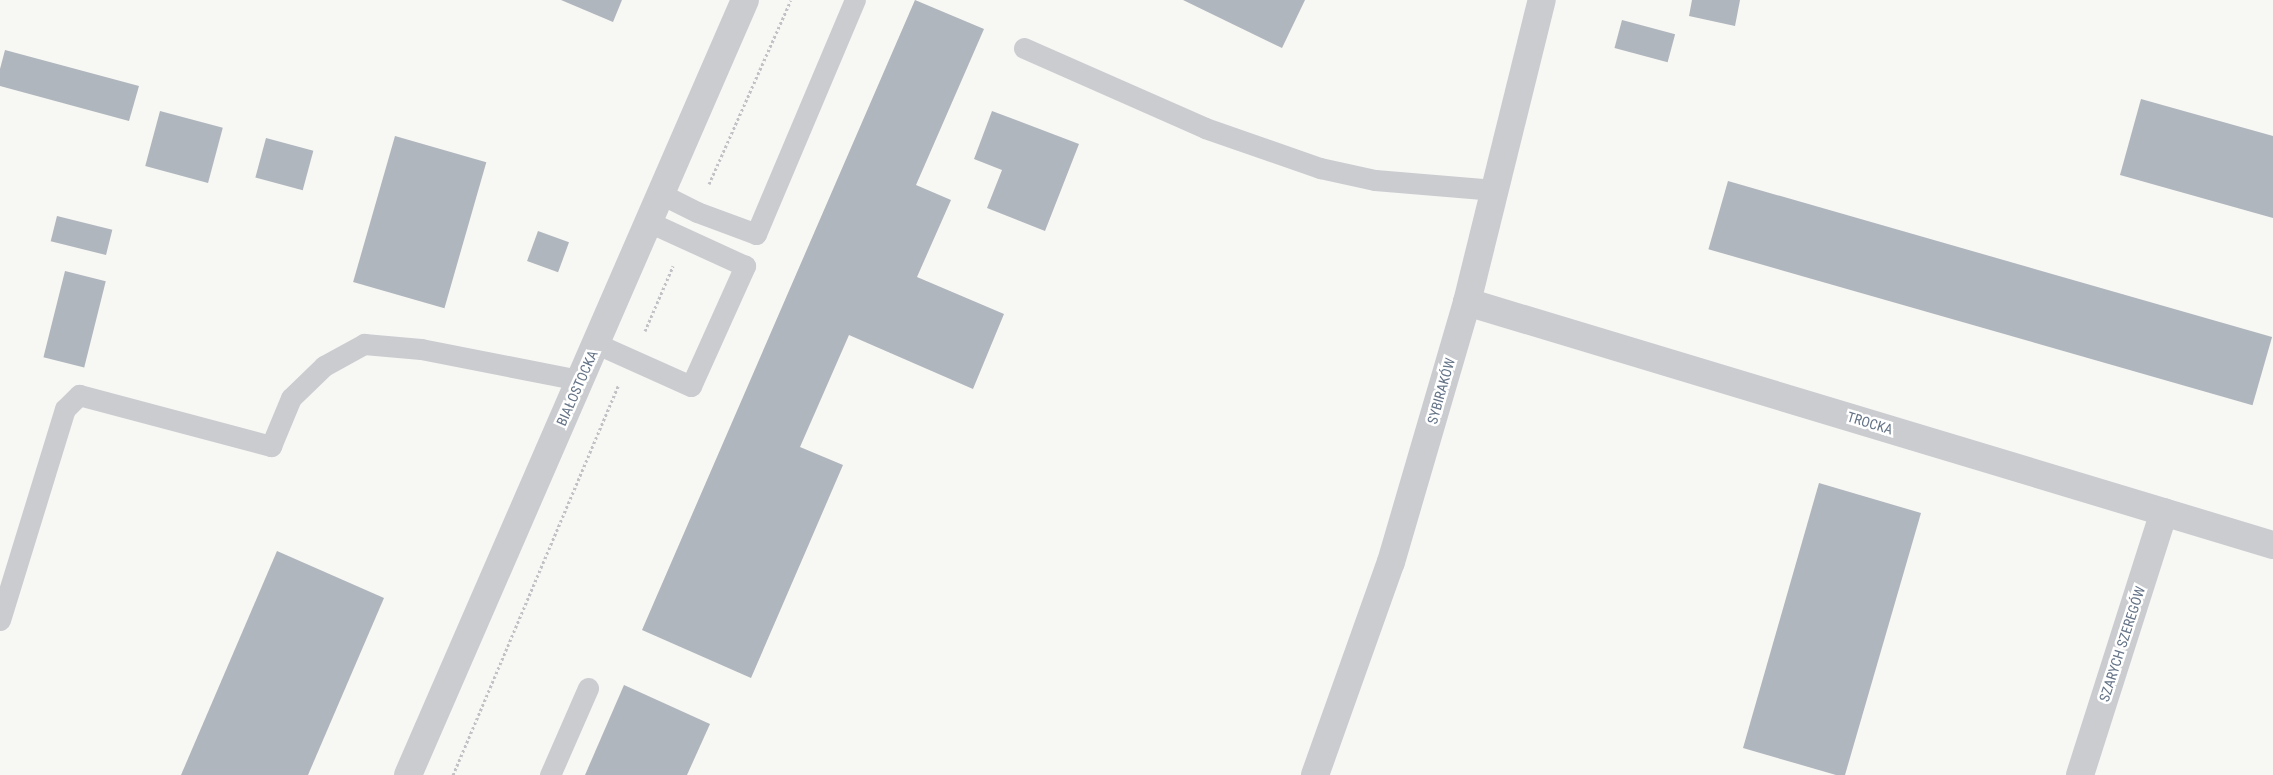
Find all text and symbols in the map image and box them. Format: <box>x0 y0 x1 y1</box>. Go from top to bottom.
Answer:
street label: BIAŁOSTOCKA <box>553 348 601 428</box>
street label: SYBIRAKÓW <box>1424 356 1458 426</box>
street label: TROCKA <box>1845 408 1895 438</box>
street label: SZARYCH SZEREGÓW <box>2095 584 2149 704</box>

